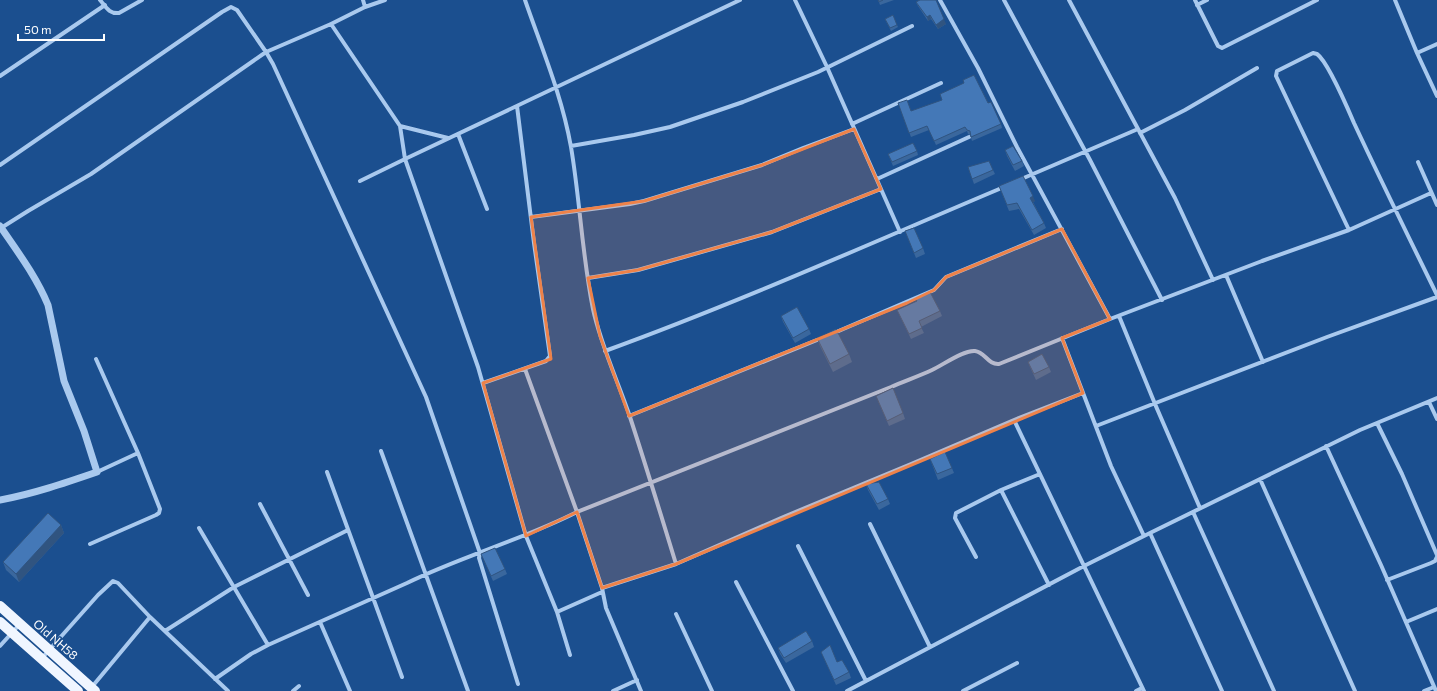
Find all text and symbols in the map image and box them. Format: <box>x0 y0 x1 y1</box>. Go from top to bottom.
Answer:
scale bar <box>18 16 104 42</box>
text: 50 m <box>24 22 52 36</box>
street label: Old NH58 <box>31 616 81 662</box>

